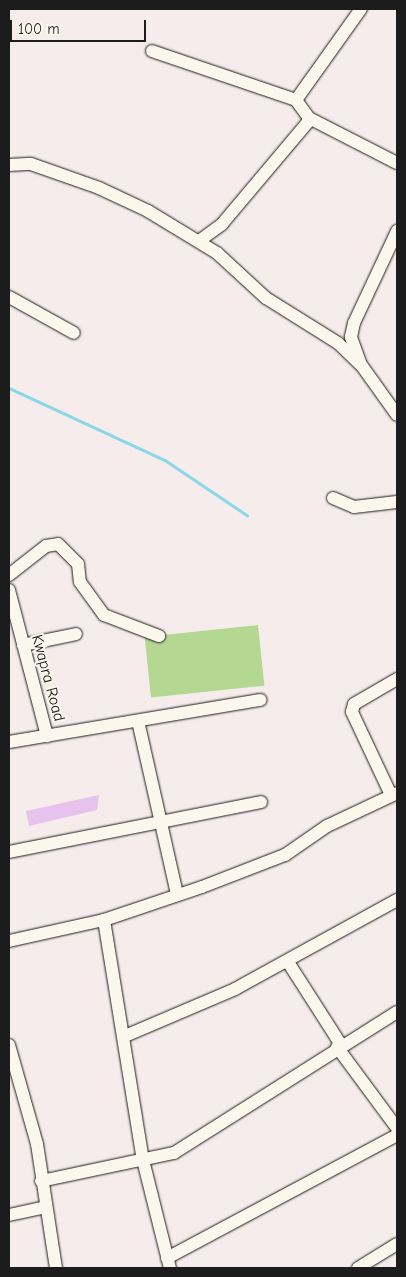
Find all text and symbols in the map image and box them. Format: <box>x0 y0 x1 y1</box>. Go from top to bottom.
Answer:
scale bar <box>12 10 149 42</box>
text: 100 m <box>18 20 60 38</box>
street label: Kwapra Road <box>27 632 69 724</box>

